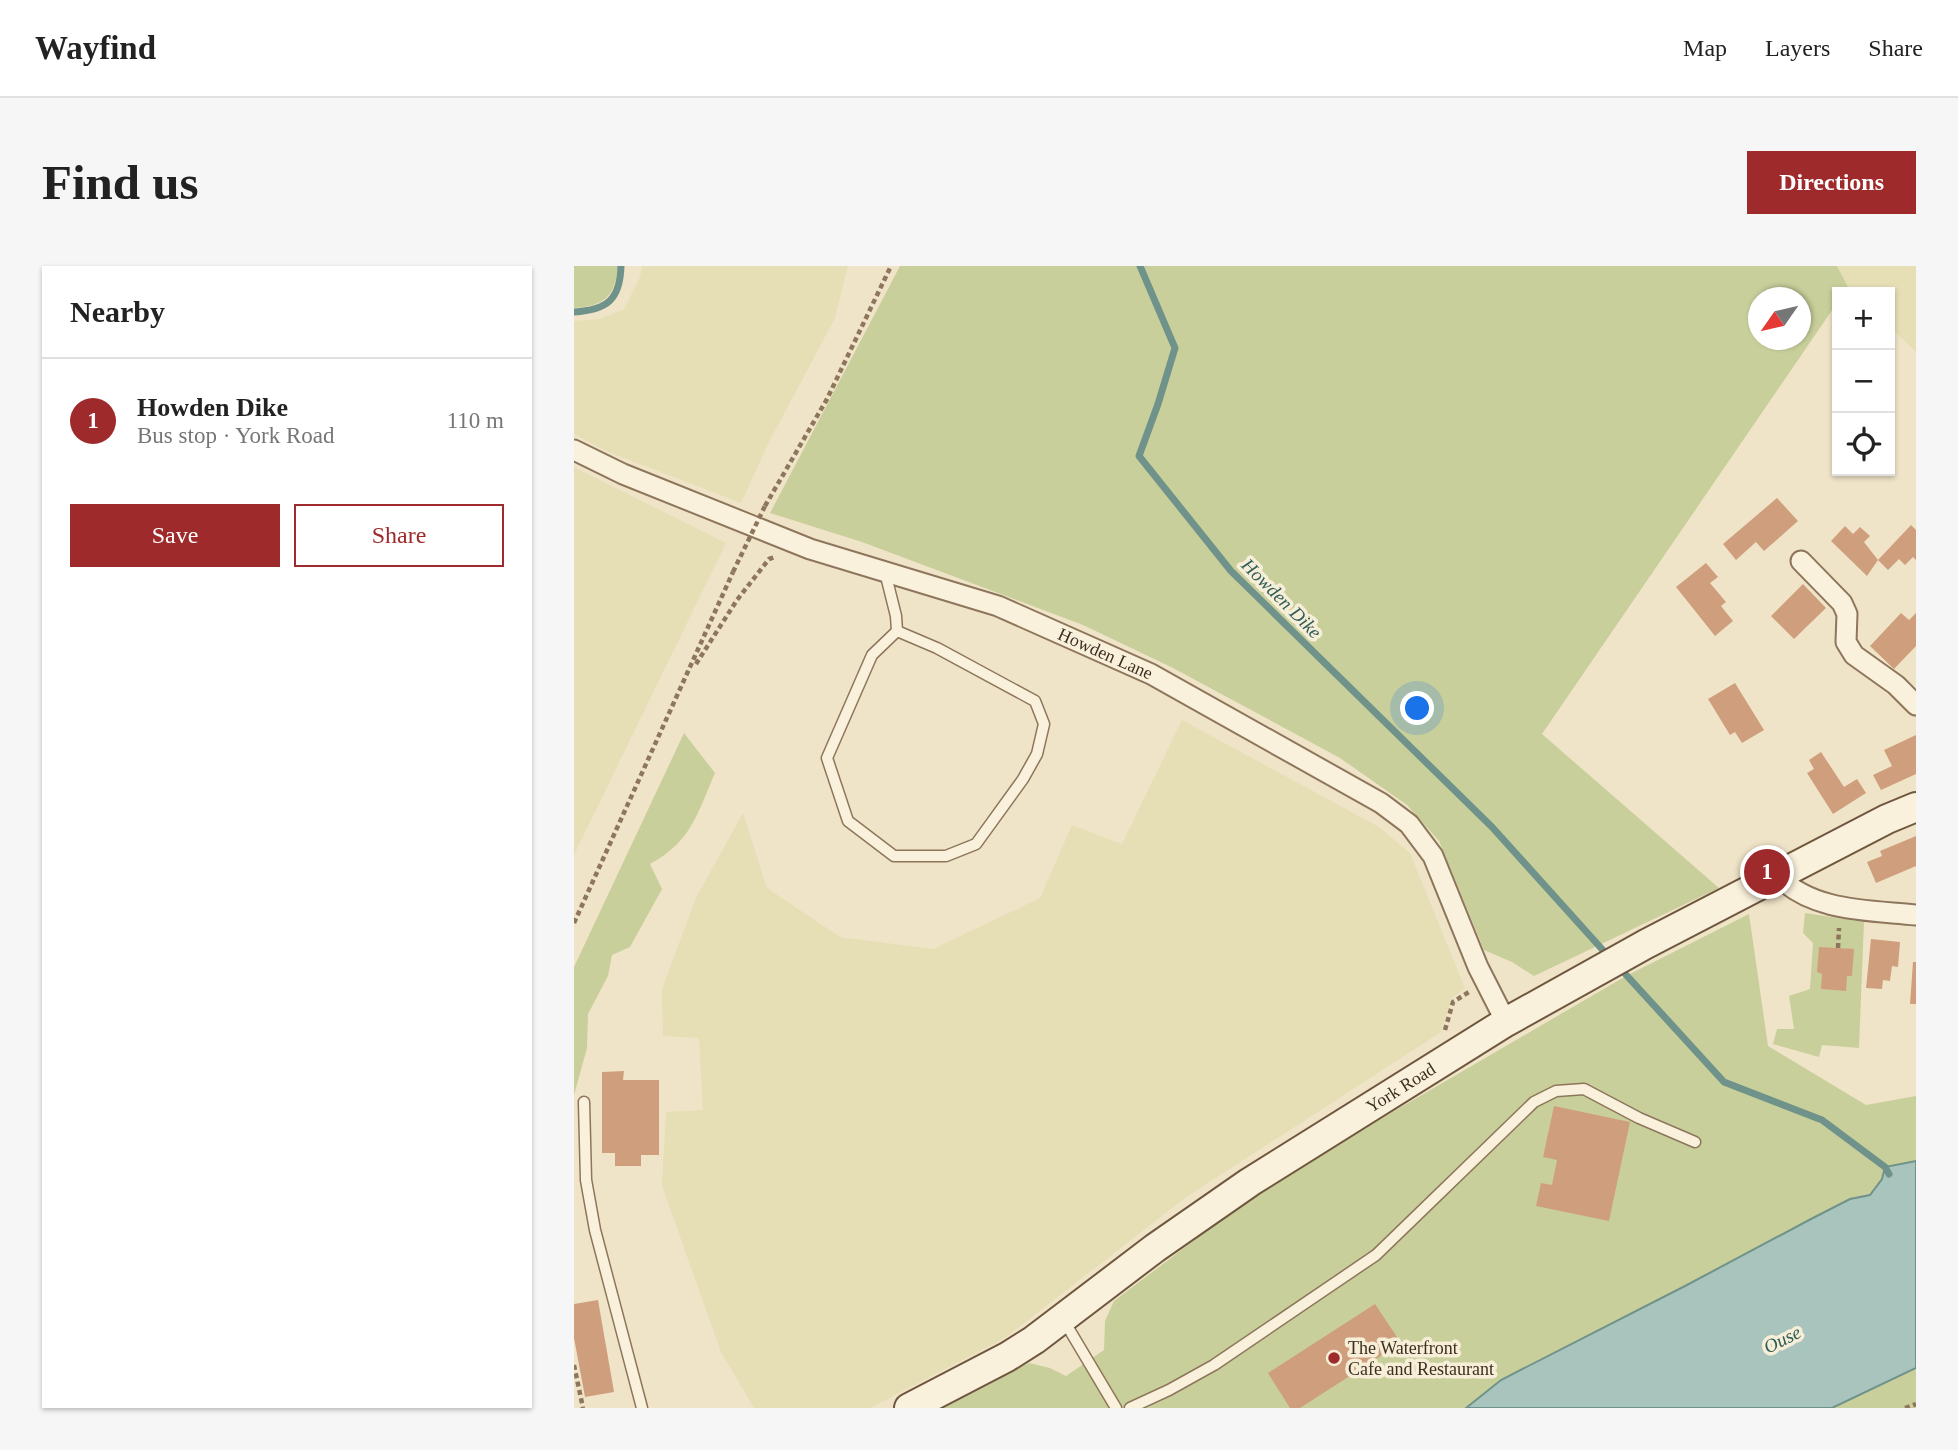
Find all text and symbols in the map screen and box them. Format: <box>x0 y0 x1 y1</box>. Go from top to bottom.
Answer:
text: Wayfind <box>35 30 156 66</box>
text: Map <box>1683 35 1727 61</box>
text: Layers <box>1765 35 1830 61</box>
text: Share <box>1868 35 1923 61</box>
button: Directions <box>1747 151 1916 214</box>
text: Find us <box>42 155 199 210</box>
north arrow <box>1748 287 1811 350</box>
map controls <box>1832 287 1895 476</box>
button: + <box>1832 287 1895 350</box>
text: Nearby <box>70 295 165 328</box>
button: − <box>1832 350 1895 413</box>
text: Howden Dike <box>137 393 288 422</box>
text: 1 <box>87 408 99 433</box>
text: 110 m <box>447 408 504 433</box>
button: locate <box>1832 413 1895 476</box>
text: Bus stop · York Road <box>137 423 334 448</box>
button: Save <box>70 504 280 567</box>
button: Share <box>294 504 504 567</box>
water label: Howden Dike <box>1237 553 1326 643</box>
street label: Howden Lane <box>1055 624 1156 683</box>
your location <box>1400 691 1434 725</box>
pin: 1 <box>1744 846 1790 898</box>
street label: York Road <box>1363 1059 1439 1117</box>
water label: Ouse <box>1760 1321 1804 1358</box>
place label: The Waterfront Cafe and Restaurant <box>1348 1338 1494 1379</box>
marker: The Waterfront Cafe and Restaurant <box>1326 1350 1342 1366</box>

